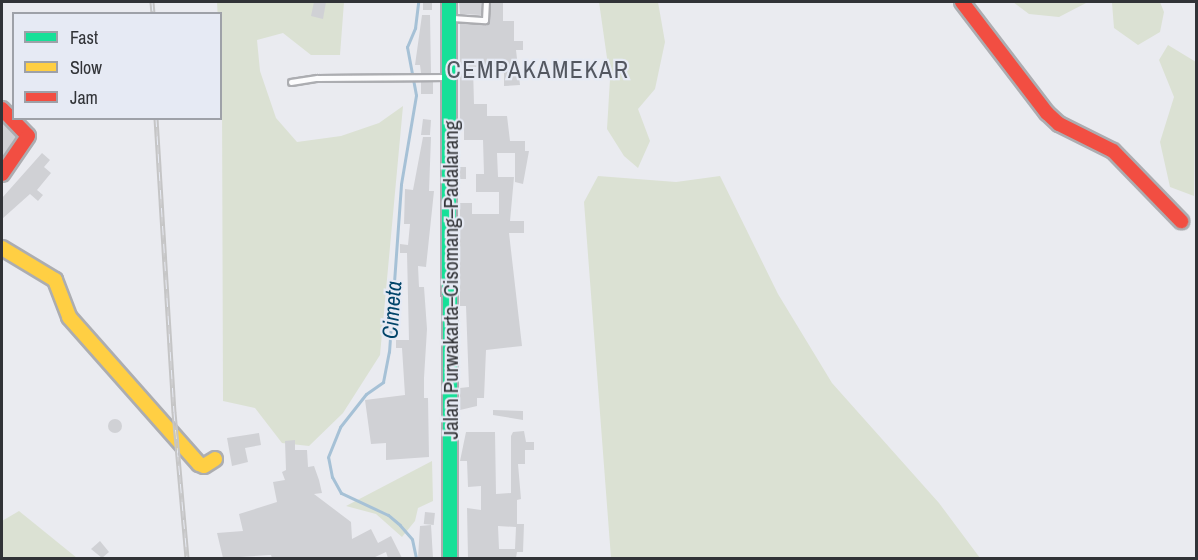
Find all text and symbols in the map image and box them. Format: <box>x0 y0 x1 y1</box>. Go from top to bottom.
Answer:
legend <box>12 12 222 120</box>
text: Fast <box>70 25 98 50</box>
text: Slow <box>70 55 102 80</box>
district label: CEMPAKAMEKAR <box>447 56 629 84</box>
text: Jam <box>70 85 98 110</box>
street label: Jalan Purwakarta–Cisomang–Padalarang <box>438 121 464 439</box>
water label: Cimeta <box>377 280 407 340</box>

